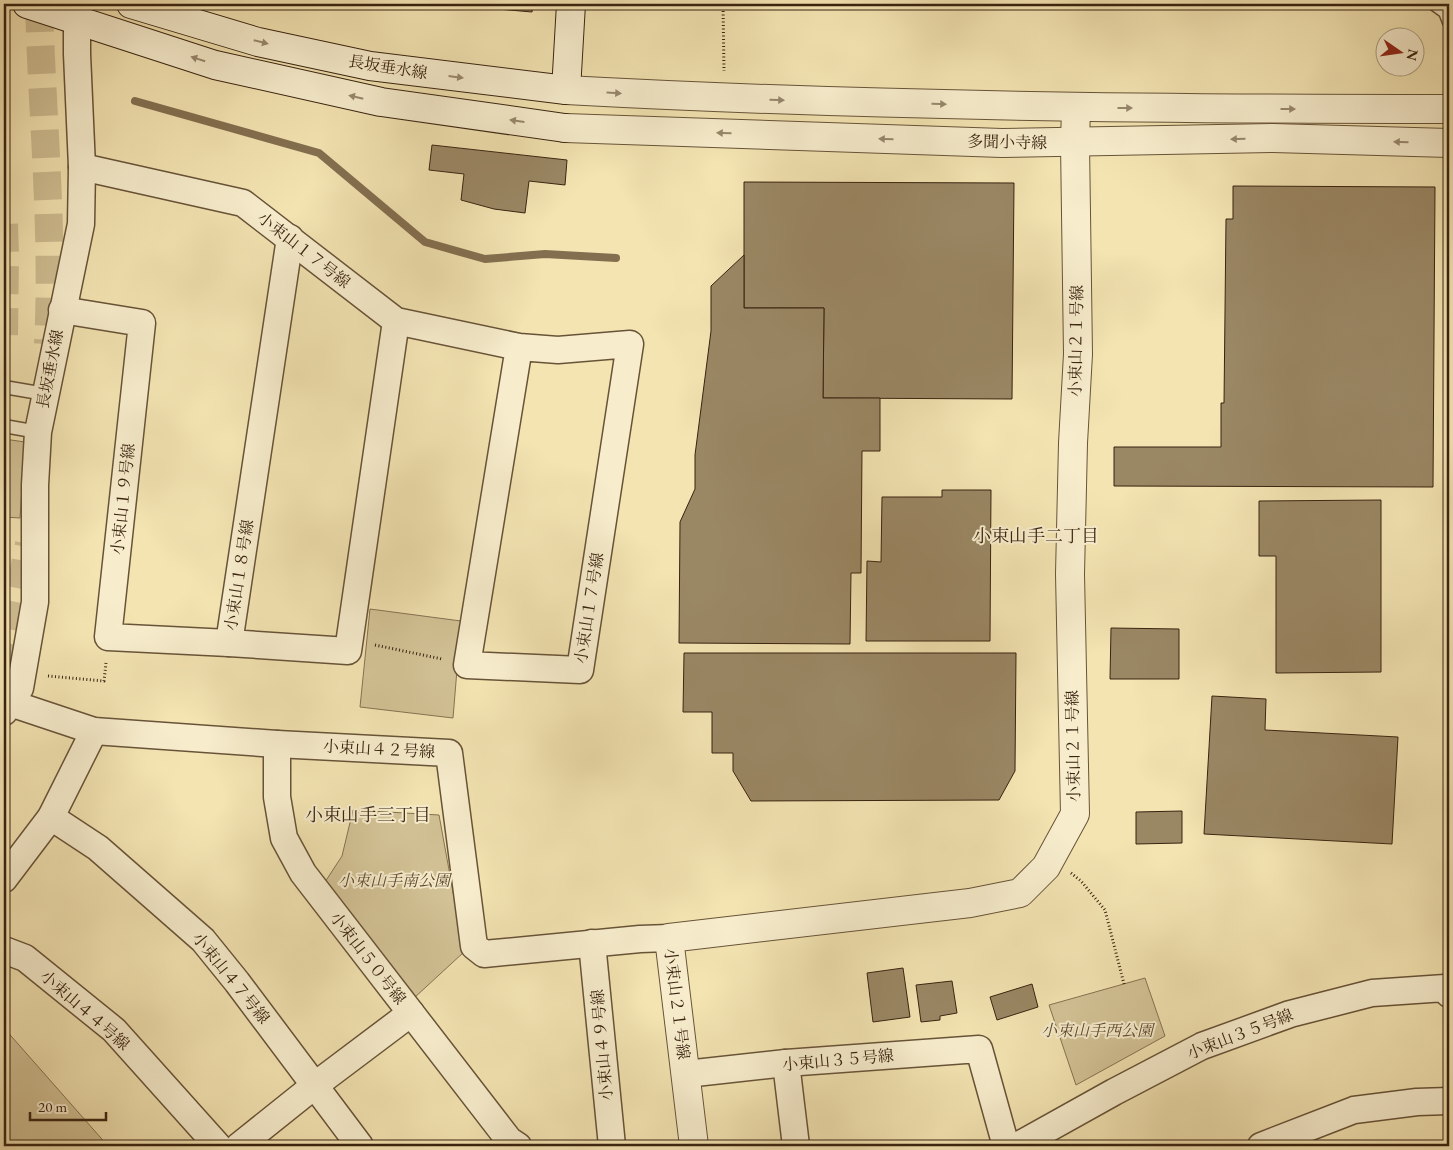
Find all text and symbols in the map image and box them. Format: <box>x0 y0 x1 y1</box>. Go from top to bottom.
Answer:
north arrow <box>1376 28 1426 78</box>
one-way arrow <box>254 38 269 46</box>
text: N <box>1402 47 1423 63</box>
street label: 長坂垂水線 <box>347 50 429 84</box>
one-way arrow <box>190 55 205 63</box>
one-way arrow <box>448 73 464 81</box>
one-way arrow <box>607 89 623 97</box>
one-way arrow <box>349 93 364 101</box>
one-way arrow <box>769 96 785 104</box>
one-way arrow <box>931 100 947 108</box>
one-way arrow <box>1117 104 1133 112</box>
one-way arrow <box>1280 105 1296 113</box>
one-way arrow <box>508 117 524 125</box>
one-way arrow <box>715 129 731 137</box>
street label: 多聞小寺線 <box>967 131 1047 153</box>
one-way arrow <box>878 135 894 143</box>
one-way arrow <box>1230 135 1246 143</box>
one-way arrow <box>1392 137 1408 145</box>
street label: 小束山１７号線 <box>253 207 355 293</box>
street label: 小束山２１号線 <box>1065 285 1087 397</box>
street label: 長坂垂水線 <box>32 328 68 410</box>
street label: 小束山１９号線 <box>107 442 139 556</box>
street label: 小束山１８号線 <box>220 518 258 632</box>
district label: 小束山手二丁目 <box>973 524 1099 547</box>
street label: 小束山１７号線 <box>570 551 608 665</box>
street label: 小束山２１号線 <box>1062 690 1084 802</box>
street label: 小束山４２号線 <box>323 736 435 762</box>
district label: 小束山手三丁目 <box>305 803 431 826</box>
park label: 小束山手南公園 <box>338 870 453 891</box>
street label: 小束山５０号線 <box>325 907 411 1009</box>
street label: 小束山４７号線 <box>188 928 274 1028</box>
street label: 小束山２１号線 <box>660 947 694 1061</box>
street label: 小束山４４号線 <box>36 965 134 1055</box>
street label: 小束山４９号線 <box>587 988 617 1102</box>
street label: 小束山３５号線 <box>1184 1004 1296 1064</box>
park label: 小束山手西公園 <box>1041 1020 1156 1041</box>
street label: 小束山３５号線 <box>781 1045 895 1075</box>
scale bar <box>30 1090 106 1122</box>
text: 20 m <box>38 1097 67 1116</box>

